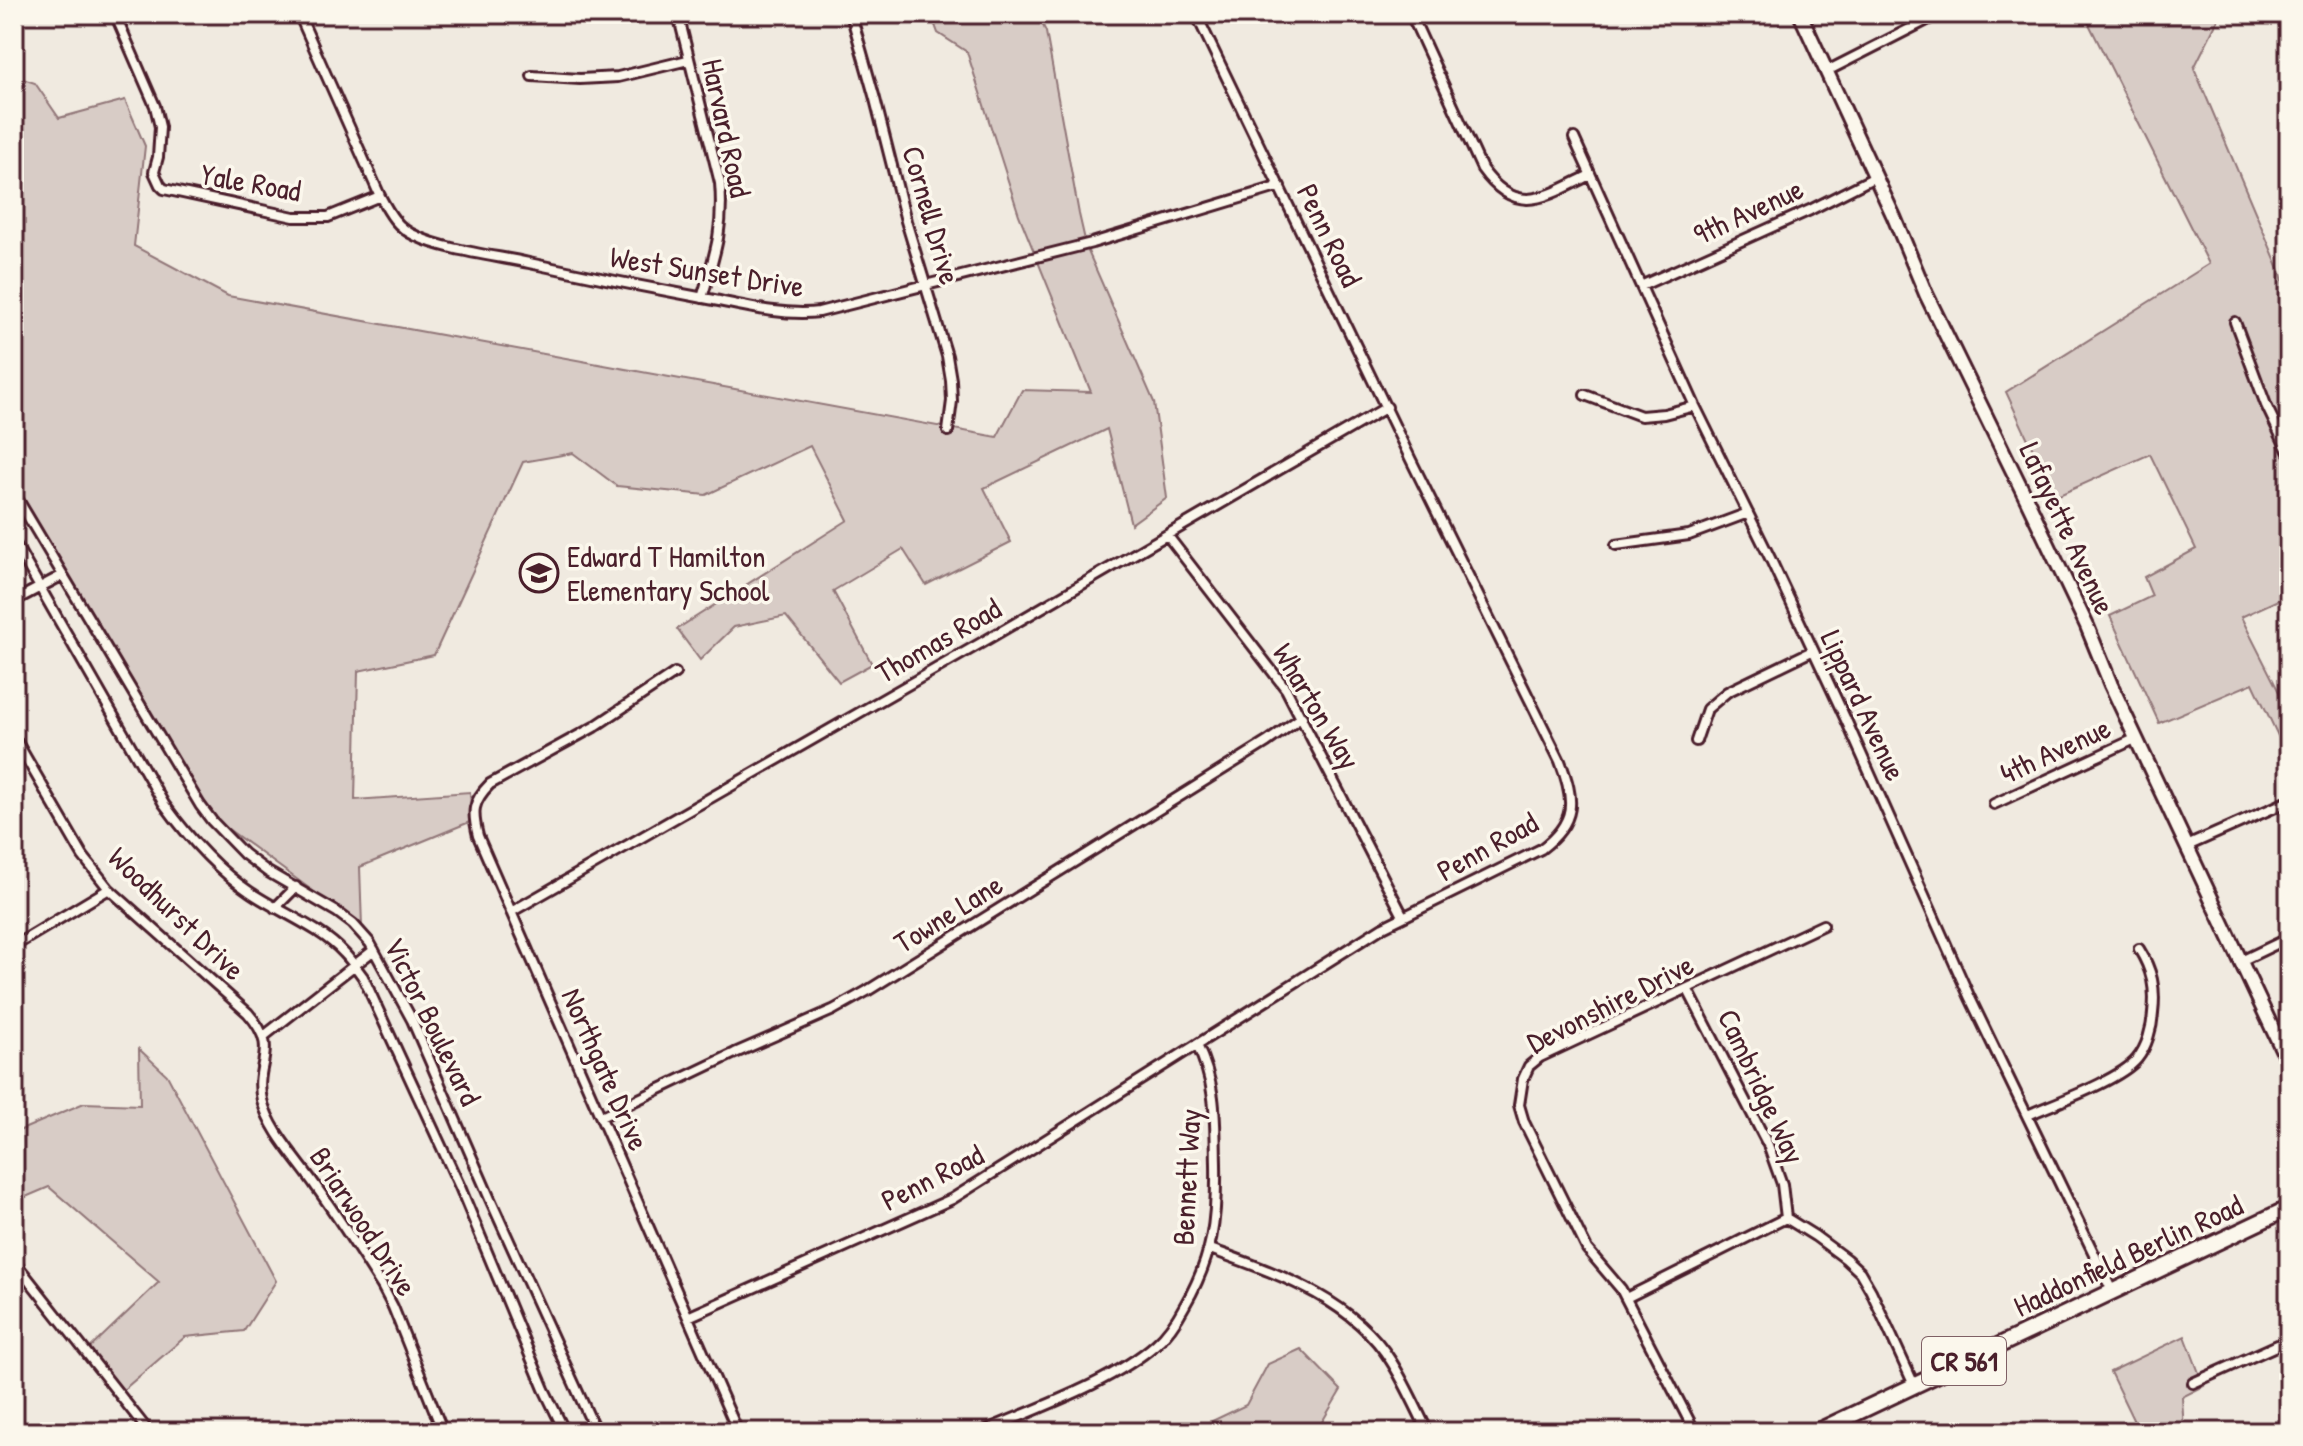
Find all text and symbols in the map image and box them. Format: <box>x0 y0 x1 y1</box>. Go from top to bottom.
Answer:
street label: Harvard Road <box>693 55 761 201</box>
street label: Cornell Drive <box>893 141 971 289</box>
street label: Yale Road <box>198 154 305 211</box>
street label: 9th Avenue <box>1687 168 1809 254</box>
street label: Penn Road <box>1288 177 1372 293</box>
street label: West Sunset Drive <box>607 236 807 306</box>
street label: Lafayette Avenue <box>2011 435 2125 621</box>
place label: Edward T Hamilton Elementary School <box>567 536 769 610</box>
school or university icon: Edward T Hamilton Elementary School <box>518 552 560 594</box>
street label: Thomas Road <box>868 588 1008 692</box>
street label: Lippard Avenue <box>1812 623 1916 787</box>
street label: Wharton Way <box>1264 636 1370 776</box>
street label: 4th Avenue <box>1993 707 2117 793</box>
street label: Penn Road <box>1429 802 1545 890</box>
street label: Woodhurst Drive <box>100 838 254 988</box>
street label: Towne Lane <box>886 864 1010 962</box>
street label: Victor Boulevard <box>375 930 491 1112</box>
street label: Devonshire Drive <box>1520 944 1700 1062</box>
street label: Northgate Drive <box>552 982 660 1156</box>
street label: Cambridge Way <box>1709 1002 1815 1170</box>
street label: Bennett Way <box>1162 1108 1210 1246</box>
street label: Penn Road <box>874 1134 990 1220</box>
street label: Briarwood Drive <box>301 1139 427 1303</box>
street label: Haddonfield Berlin Road <box>2007 1184 2249 1326</box>
road number: CR 561 <box>1922 1337 2006 1385</box>

